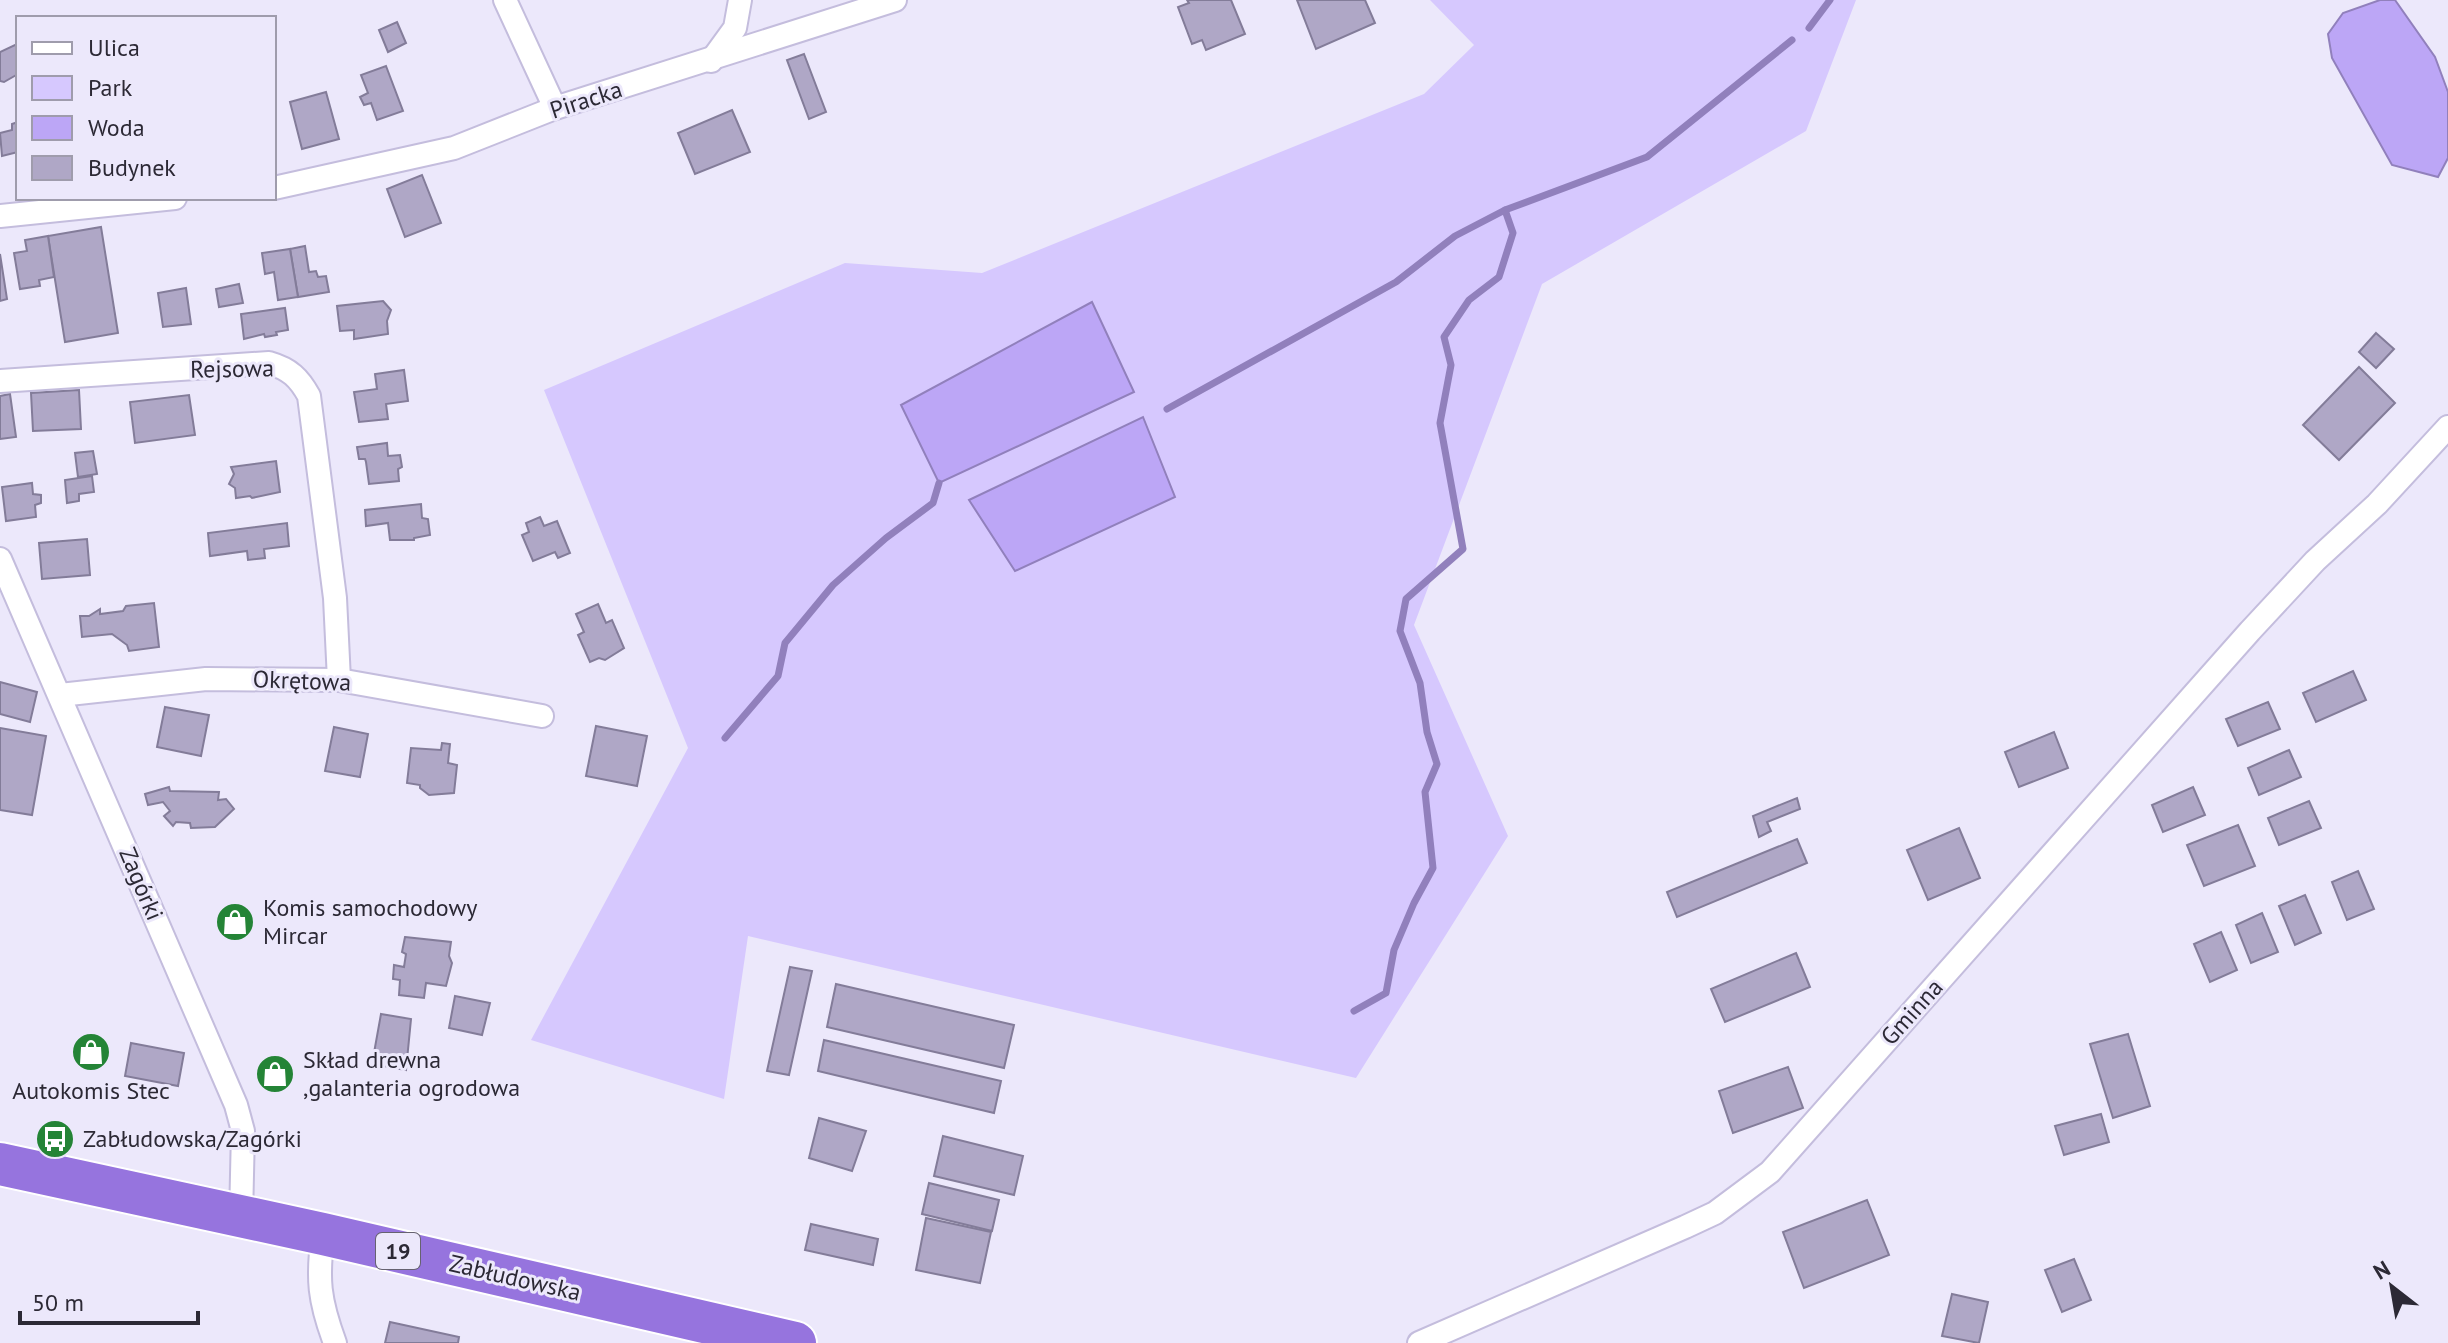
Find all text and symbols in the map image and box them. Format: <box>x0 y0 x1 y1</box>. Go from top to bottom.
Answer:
legend <box>16 16 276 200</box>
text: Ulica <box>88 32 140 63</box>
text: Park <box>88 72 133 103</box>
street label: Piracka <box>546 73 626 126</box>
text: Woda <box>88 112 145 143</box>
text: Budynek <box>88 152 176 183</box>
street label: Rejsowa <box>190 352 274 385</box>
street label: Okrętowa <box>252 663 352 698</box>
street label: Zagórki <box>112 843 171 925</box>
place label: Komis samochodowy Mircar <box>263 892 477 951</box>
shop icon: Komis samochodowy Mircar <box>214 901 256 943</box>
street label: Gminna <box>1874 972 1950 1051</box>
shop icon: Autokomis Stec <box>70 1031 112 1073</box>
place label: Skład drewna ,galanteria ogrodowa <box>303 1044 520 1103</box>
shop icon: Skład drewna ,galanteria ogrodowa <box>254 1053 296 1095</box>
place label: Autokomis Stec <box>12 1075 170 1106</box>
bus stop icon: Zabłudowska/Zagórki <box>34 1118 76 1160</box>
place label: Zabłudowska/Zagórki <box>83 1123 302 1154</box>
road number: 19 <box>376 1233 420 1269</box>
street label: Zabłudowska <box>446 1247 584 1308</box>
north arrow <box>2352 1247 2432 1327</box>
text: N <box>2368 1254 2395 1286</box>
scale bar <box>20 1275 198 1325</box>
text: 50 m <box>32 1287 84 1318</box>

